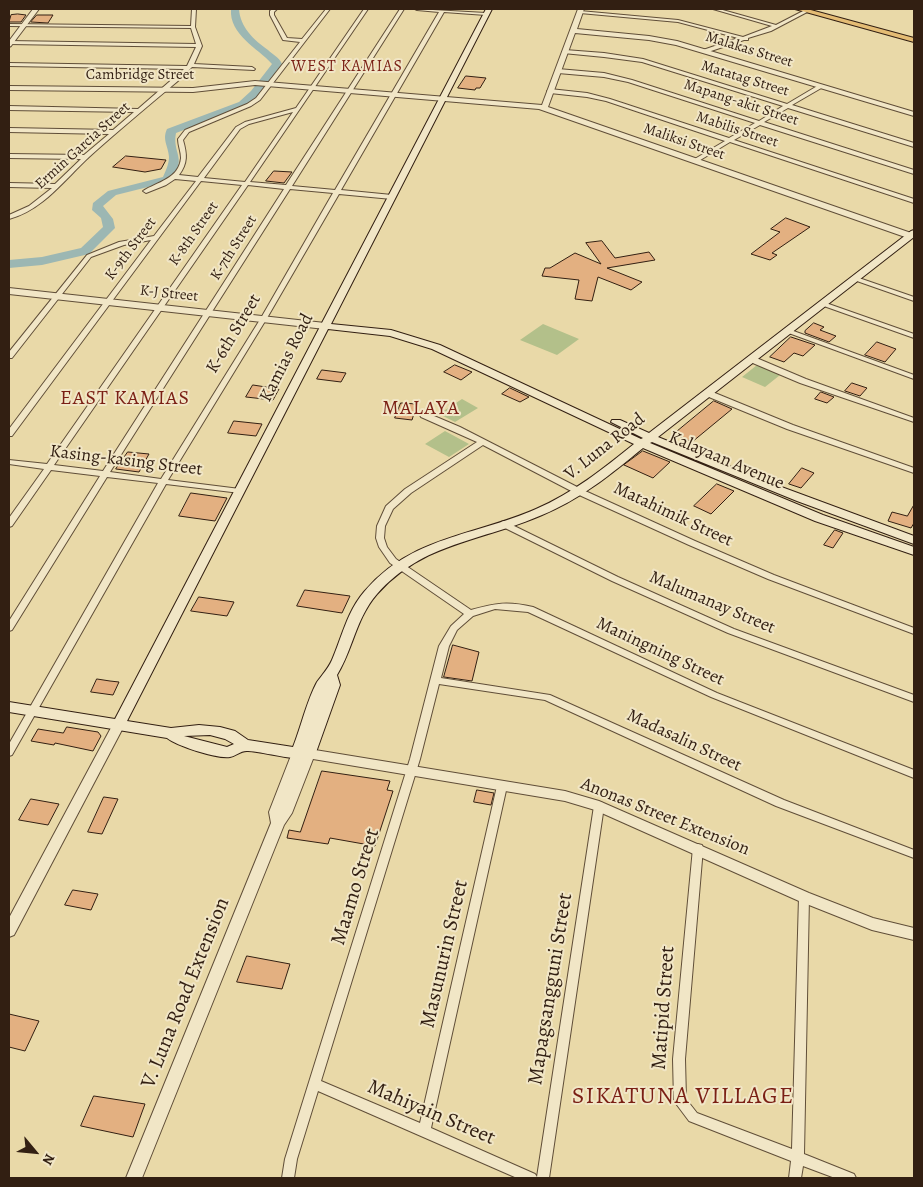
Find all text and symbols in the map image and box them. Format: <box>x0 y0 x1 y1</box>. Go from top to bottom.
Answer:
street label: Malakas Street <box>703 28 795 72</box>
district label: WEST KAMIAS <box>290 57 404 77</box>
street label: Matatag Street <box>699 57 791 101</box>
street label: Cambridge Street <box>86 66 194 84</box>
street label: Mapang-akit Street <box>681 76 801 130</box>
street label: Ermin Garcia Street <box>32 99 134 193</box>
street label: Mabilis Street <box>694 108 780 152</box>
street label: Maliksi Street <box>641 120 727 164</box>
street label: K-8th Street <box>165 198 223 270</box>
street label: K-7th Street <box>207 212 261 284</box>
street label: K-9th Street <box>102 214 160 284</box>
street label: K-J Street <box>139 282 199 306</box>
street label: K-6th Street <box>202 290 266 378</box>
street label: Kamias Road <box>256 310 318 406</box>
district label: EAST KAMIAS <box>59 387 191 411</box>
district label: MALAYA <box>381 397 461 421</box>
street label: V. Luna Road <box>560 409 650 485</box>
street label: Kalayaan Avenue <box>665 427 787 495</box>
street label: Kasing-kasing Street <box>48 441 204 481</box>
street label: Matahimik Street <box>610 478 736 552</box>
street label: Malumanay Street <box>646 567 778 639</box>
street label: Maningning Street <box>592 613 728 691</box>
street label: Madasalin Street <box>623 705 745 777</box>
street label: Anonas Street Extension <box>577 773 753 861</box>
street label: Maamo Street <box>326 826 386 948</box>
street label: Masunurin Street <box>416 877 474 1031</box>
street label: Mapagsangguni Street <box>523 891 579 1087</box>
street label: V. Luna Road Extension <box>136 894 236 1092</box>
street label: Matipid Street <box>647 945 681 1071</box>
street label: Mahiyain Street <box>363 1075 499 1151</box>
district label: SIKATUNA VILLAGE <box>570 1083 796 1111</box>
north arrow <box>10 1127 60 1177</box>
text: N <box>38 1150 59 1168</box>

